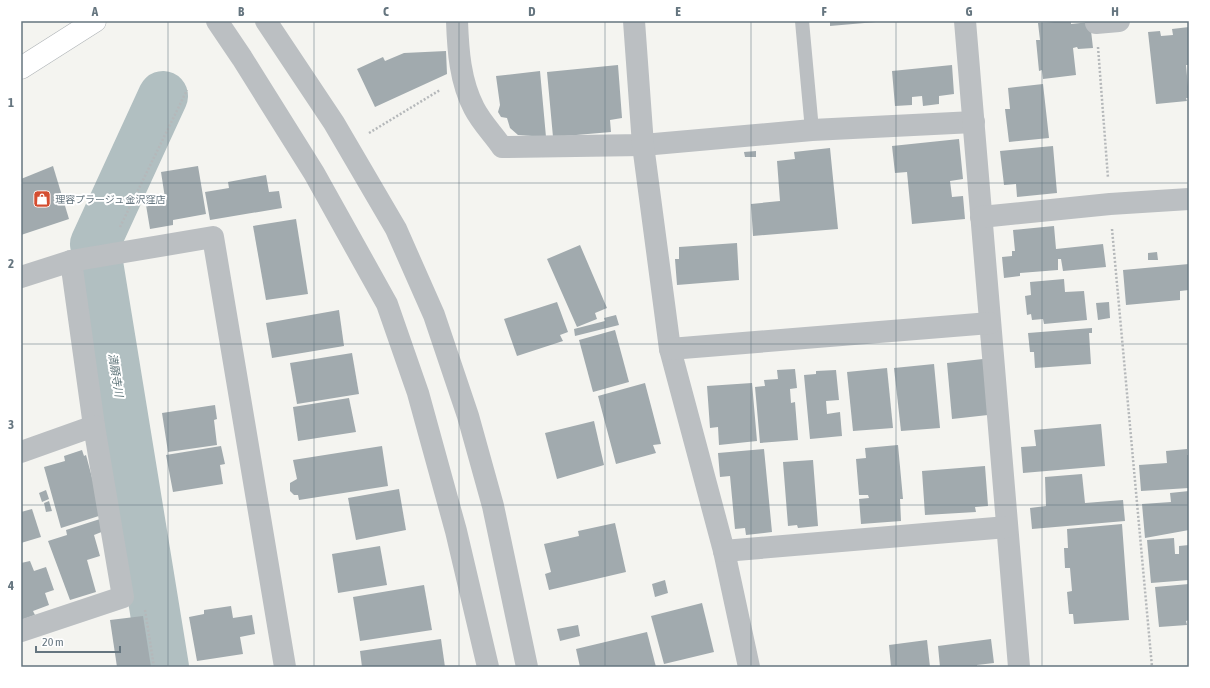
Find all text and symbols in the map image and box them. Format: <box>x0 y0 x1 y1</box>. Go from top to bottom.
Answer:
text: A <box>91 4 99 19</box>
text: B <box>238 4 245 19</box>
text: C <box>383 4 389 19</box>
text: D <box>528 4 536 19</box>
text: E <box>675 4 681 19</box>
text: F <box>821 4 827 19</box>
text: G <box>966 4 973 19</box>
text: H <box>1111 4 1119 19</box>
text: 1 <box>8 95 14 110</box>
shop icon: 理容プラージュ 金沢窪店 <box>32 189 52 209</box>
place label: 理容プラージュ 金沢窪店 <box>55 194 165 205</box>
text: 2 <box>8 256 14 271</box>
water label: 満願寺川 <box>107 352 126 399</box>
text: 3 <box>8 417 14 432</box>
text: 4 <box>7 578 14 593</box>
scale bar <box>36 628 120 654</box>
text: 20 m <box>42 635 64 649</box>

